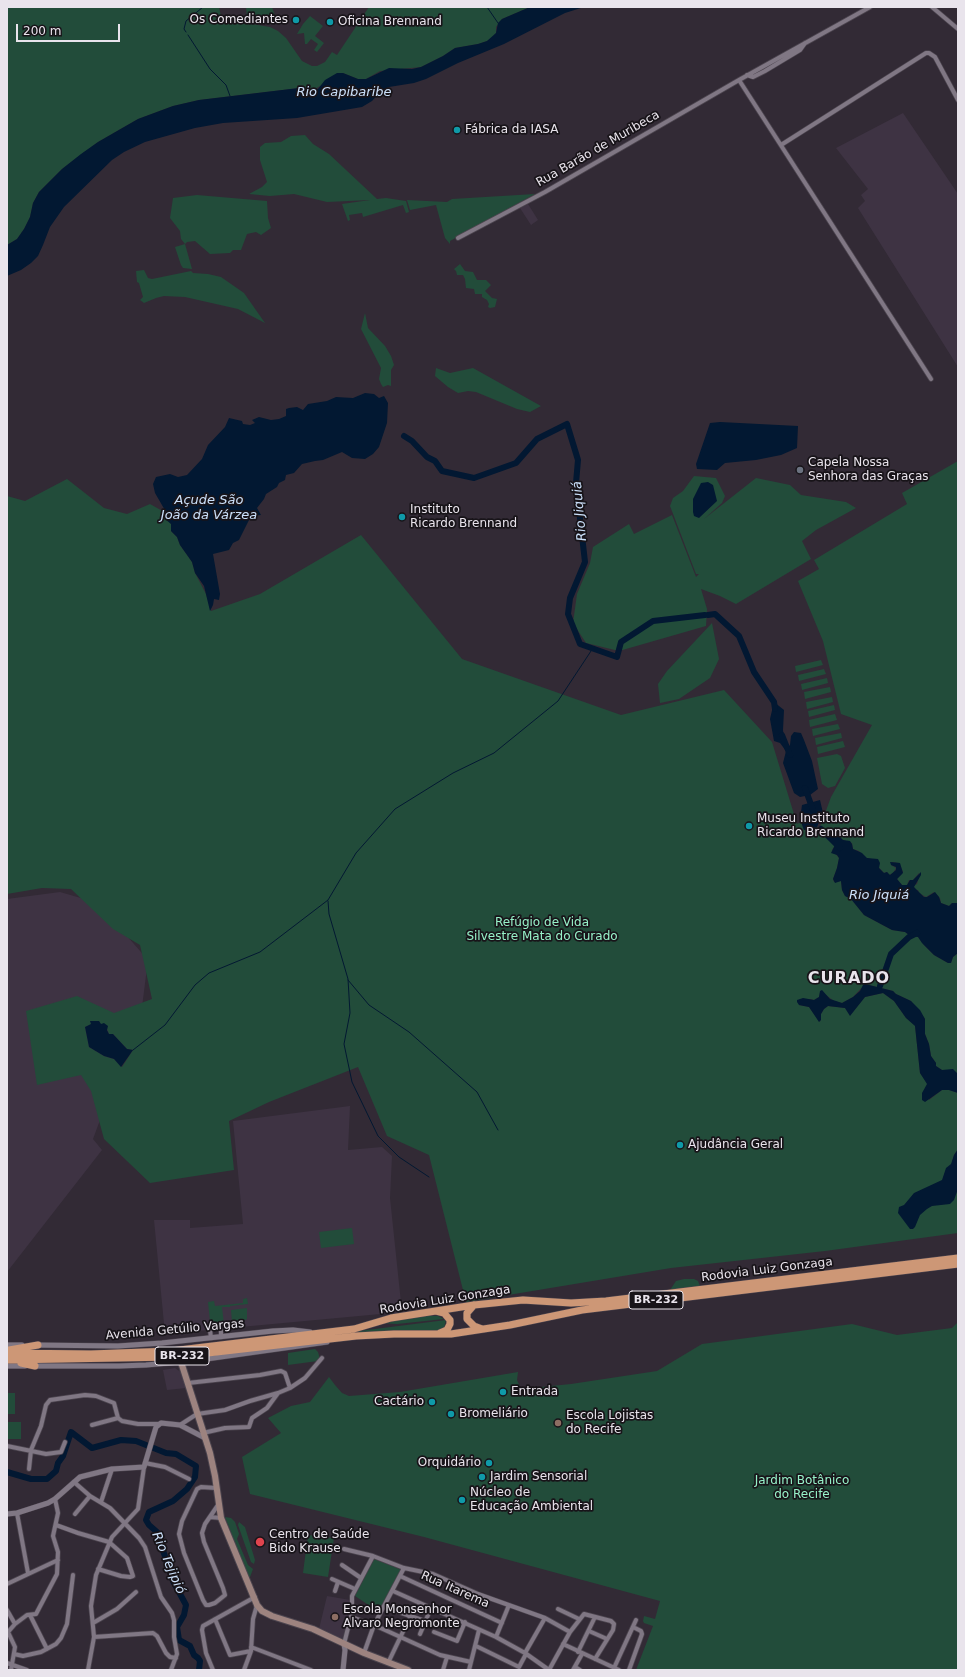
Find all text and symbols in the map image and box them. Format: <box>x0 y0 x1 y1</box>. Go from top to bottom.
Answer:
place label: Os Comediantes <box>189 13 288 27</box>
marker: Os Comediantes <box>291 15 301 25</box>
place label: Oficina Brennand <box>338 15 442 29</box>
scale bar <box>18 16 122 42</box>
marker: Oficina Brennand <box>325 17 335 27</box>
text: 200 m <box>23 24 61 38</box>
water label: Rio Capibaribe <box>296 85 392 101</box>
street label: Rua Barão de Muribeca <box>534 108 662 190</box>
place label: Fábrica da IASA <box>465 123 558 137</box>
marker: Fábrica da IASA <box>452 125 462 135</box>
place label: Capela Nossa Senhora das Graças <box>808 456 928 484</box>
marker: Capela Nossa Senhora das Graças <box>795 465 805 475</box>
water label: Rio Jiquiá <box>570 480 590 542</box>
water label: Açude São João da Várzea <box>161 493 257 524</box>
place label: Instituto Ricardo Brennand <box>410 503 517 531</box>
marker: Instituto Ricardo Brennand <box>397 512 407 522</box>
place label: Museu Instituto Ricardo Brennand <box>757 812 864 840</box>
marker: Museu Instituto Ricardo Brennand <box>744 821 754 831</box>
water label: Rio Jiquiá <box>849 888 909 904</box>
park label: Refúgio de Vida Silvestre Mata do Curado <box>466 916 618 944</box>
district label: CURADO <box>808 969 890 989</box>
place label: Ajudância Geral <box>688 1138 783 1152</box>
marker: Ajudância Geral <box>675 1140 685 1150</box>
street label: Rodovia Luiz Gonzaga <box>701 1255 833 1285</box>
street label: Rodovia Luiz Gonzaga <box>379 1283 511 1317</box>
road number: BR-232 <box>629 1291 683 1309</box>
street label: Avenida Getúlio Vargas <box>105 1317 245 1343</box>
road number: BR-232 <box>155 1347 209 1365</box>
place label: Entrada <box>511 1385 558 1399</box>
marker: Entrada <box>498 1387 508 1397</box>
place label: Cactário <box>374 1395 424 1409</box>
marker: Cactário <box>427 1397 437 1407</box>
place label: Bromeliário <box>459 1407 528 1421</box>
marker: Bromeliário <box>446 1409 456 1419</box>
place label: Escola Lojistas do Recife <box>566 1409 653 1437</box>
marker: Escola Lojistas do Recife <box>553 1418 563 1428</box>
place label: Orquidário <box>418 1456 481 1470</box>
marker: Orquidário <box>484 1458 494 1468</box>
place label: Jardim Sensorial <box>490 1470 587 1484</box>
marker: Jardim Sensorial <box>477 1472 487 1482</box>
park label: Jardim Botânico do Recife <box>755 1474 849 1502</box>
place label: Núcleo de Educação Ambiental <box>470 1486 593 1514</box>
marker: Núcleo de Educação Ambiental <box>457 1495 467 1505</box>
place label: Centro de Saúde Bido Krause <box>269 1528 369 1556</box>
water label: Rio Tejipió <box>148 1530 188 1596</box>
marker: Centro de Saúde Bido Krause <box>254 1536 266 1548</box>
street label: Rua Itarema <box>419 1569 491 1611</box>
place label: Escola Monsenhor Alvaro Negromonte <box>343 1603 460 1631</box>
marker: Escola Monsenhor Alvaro Negromonte <box>330 1612 340 1622</box>

